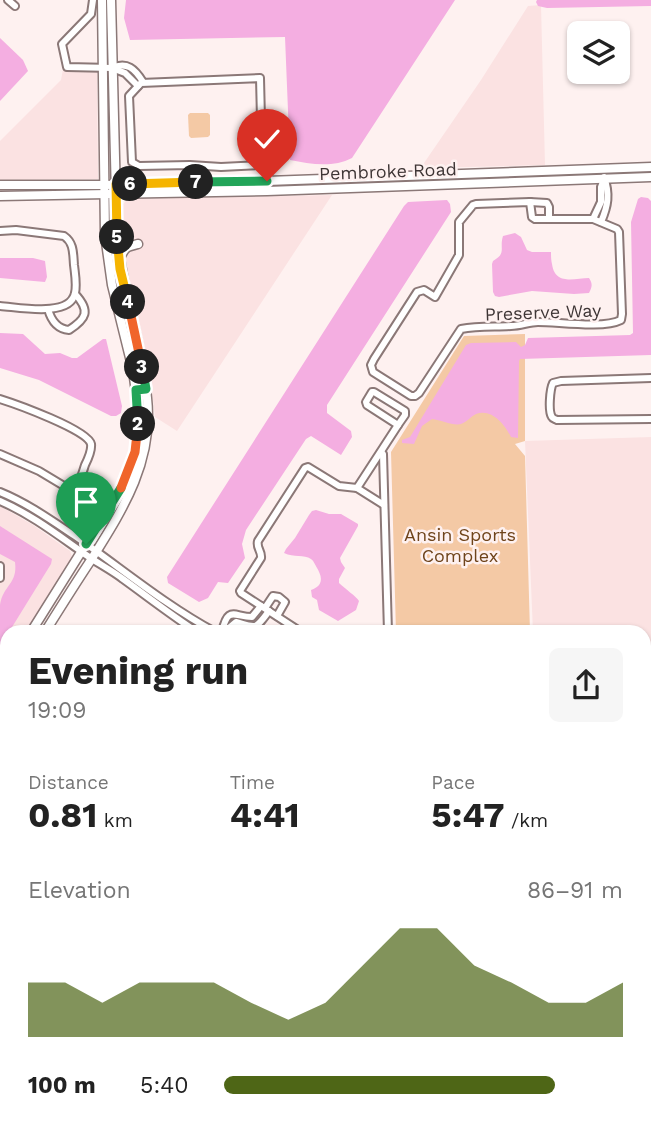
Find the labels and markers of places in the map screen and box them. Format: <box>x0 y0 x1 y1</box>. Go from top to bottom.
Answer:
pin <box>237 109 297 181</box>
pin: 7 <box>178 164 214 200</box>
pin: 6 <box>113 166 148 202</box>
pin: 5 <box>100 219 134 254</box>
pin: 4 <box>110 284 146 320</box>
pin: 3 <box>124 350 160 384</box>
pin: 2 <box>120 406 156 442</box>
pin <box>56 472 116 544</box>

